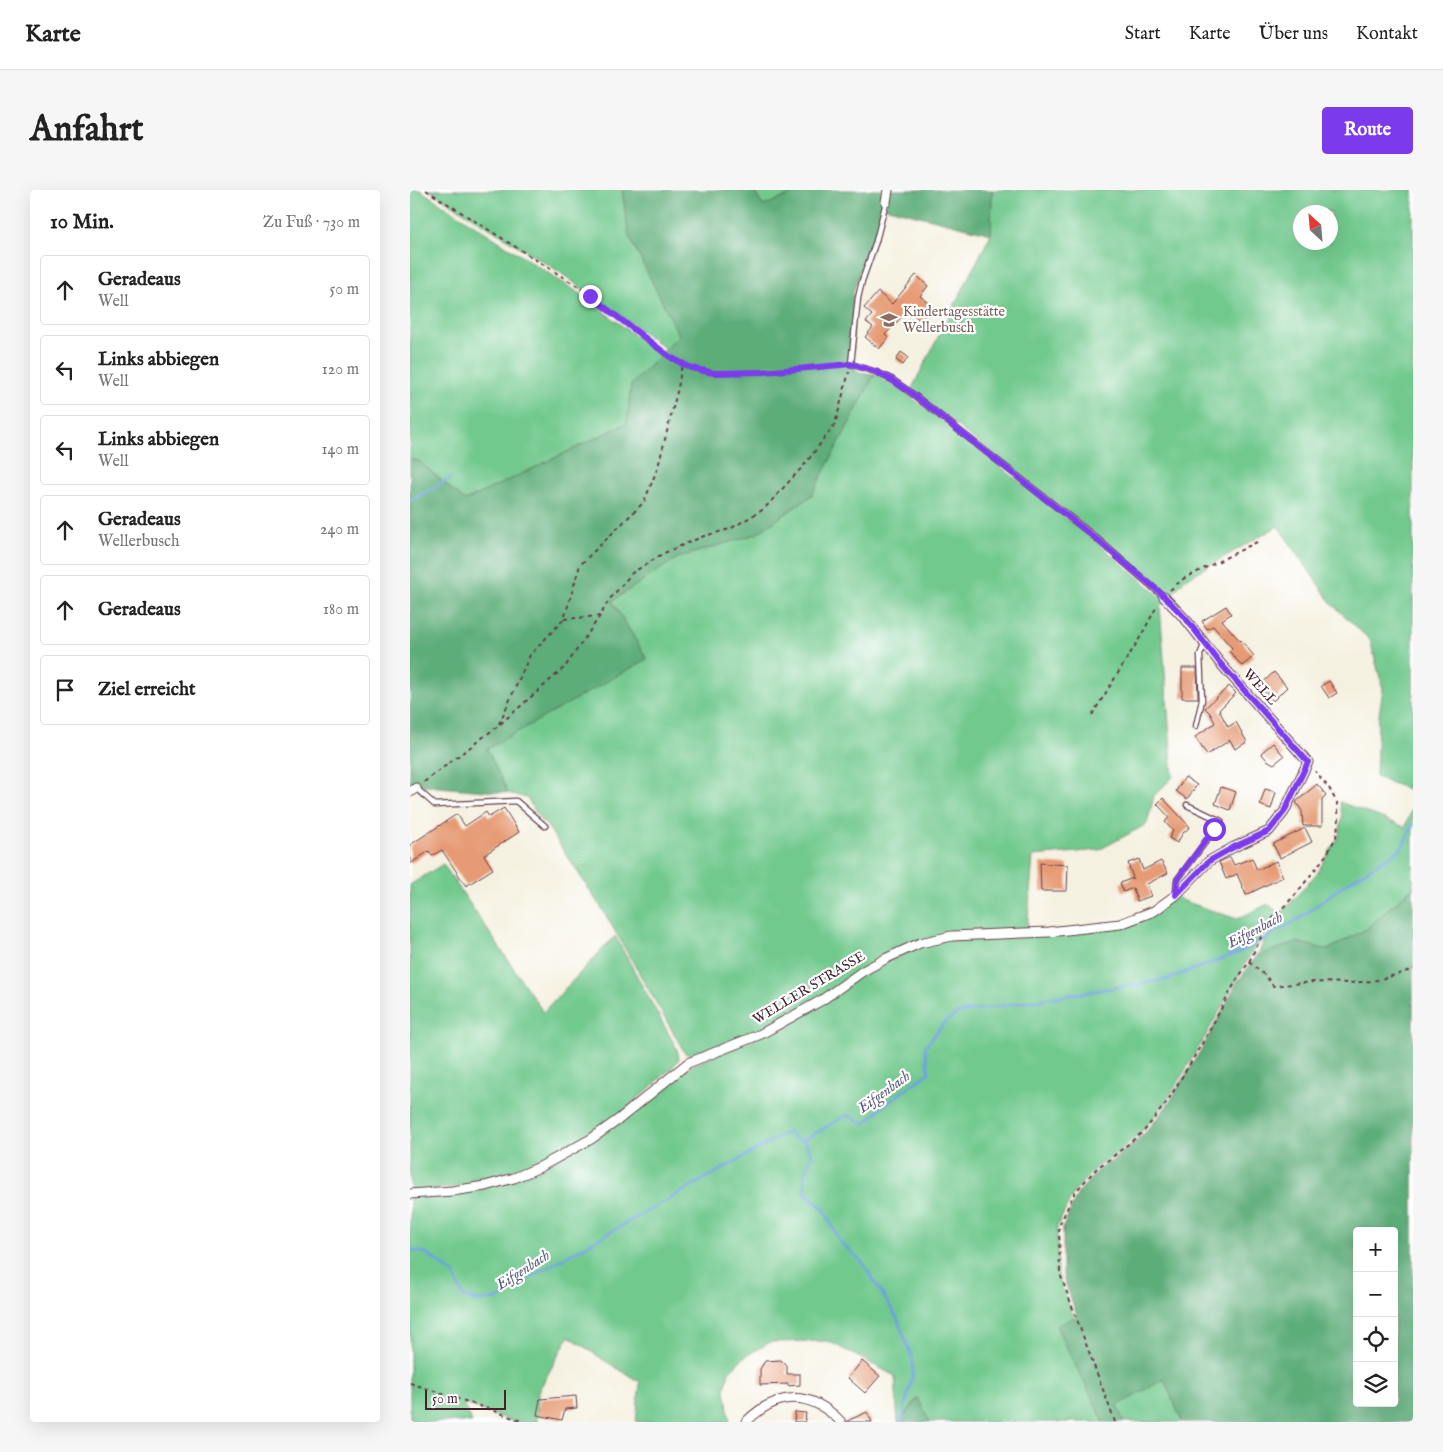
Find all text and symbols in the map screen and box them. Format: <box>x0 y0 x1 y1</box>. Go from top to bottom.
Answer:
text: Karte <box>25 19 81 50</box>
text: Start <box>1125 23 1161 46</box>
text: Karte <box>1189 23 1231 46</box>
text: Über uns <box>1259 23 1328 46</box>
text: Kontakt <box>1356 23 1418 46</box>
button: Route <box>1322 107 1413 154</box>
text: Anfahrt <box>30 108 144 153</box>
north arrow <box>1293 205 1338 250</box>
text: 10 Min. <box>50 209 114 236</box>
text: Zu Fuß · 730 m <box>263 213 360 233</box>
text: Geradeaus <box>98 268 181 292</box>
icon: ahead <box>51 276 79 304</box>
text: 50 m <box>330 280 359 300</box>
route end <box>579 285 602 308</box>
text: Well <box>98 292 129 312</box>
place label: Kindertagesstätte Wellerbusch <box>903 303 1006 337</box>
school or university icon: Kindertagesstätte Wellerbusch <box>879 310 899 330</box>
text: Links abbiegen <box>98 348 219 372</box>
icon: left <box>51 356 79 384</box>
text: 120 m <box>322 360 359 380</box>
text: Well <box>98 372 129 392</box>
text: Links abbiegen <box>98 428 219 452</box>
icon: left <box>51 436 79 464</box>
text: 140 m <box>321 440 359 460</box>
text: Well <box>98 452 129 472</box>
text: Geradeaus <box>98 508 181 532</box>
icon: ahead <box>51 516 79 544</box>
text: 240 m <box>320 520 359 540</box>
text: Wellerbusch <box>98 532 179 552</box>
icon: ahead <box>51 596 79 624</box>
text: Geradeaus <box>98 598 181 622</box>
text: 180 m <box>323 600 359 620</box>
street label: WELL <box>1239 665 1281 709</box>
icon: arrive <box>51 676 79 704</box>
text: Ziel erreicht <box>98 678 196 702</box>
route start <box>1203 818 1226 841</box>
water label: Eifgenbach <box>1223 907 1287 954</box>
street label: WELLER STRASSE <box>750 947 869 1029</box>
water label: Eifgenbach <box>853 1066 915 1119</box>
map controls <box>1353 1227 1398 1407</box>
button: + <box>1353 1227 1398 1272</box>
water label: Eifgenbach <box>492 1245 554 1296</box>
button: − <box>1353 1272 1398 1317</box>
button: locate <box>1353 1317 1398 1362</box>
button: layers <box>1353 1362 1398 1407</box>
scale bar <box>425 1387 506 1410</box>
text: 50 m <box>432 1390 458 1408</box>

